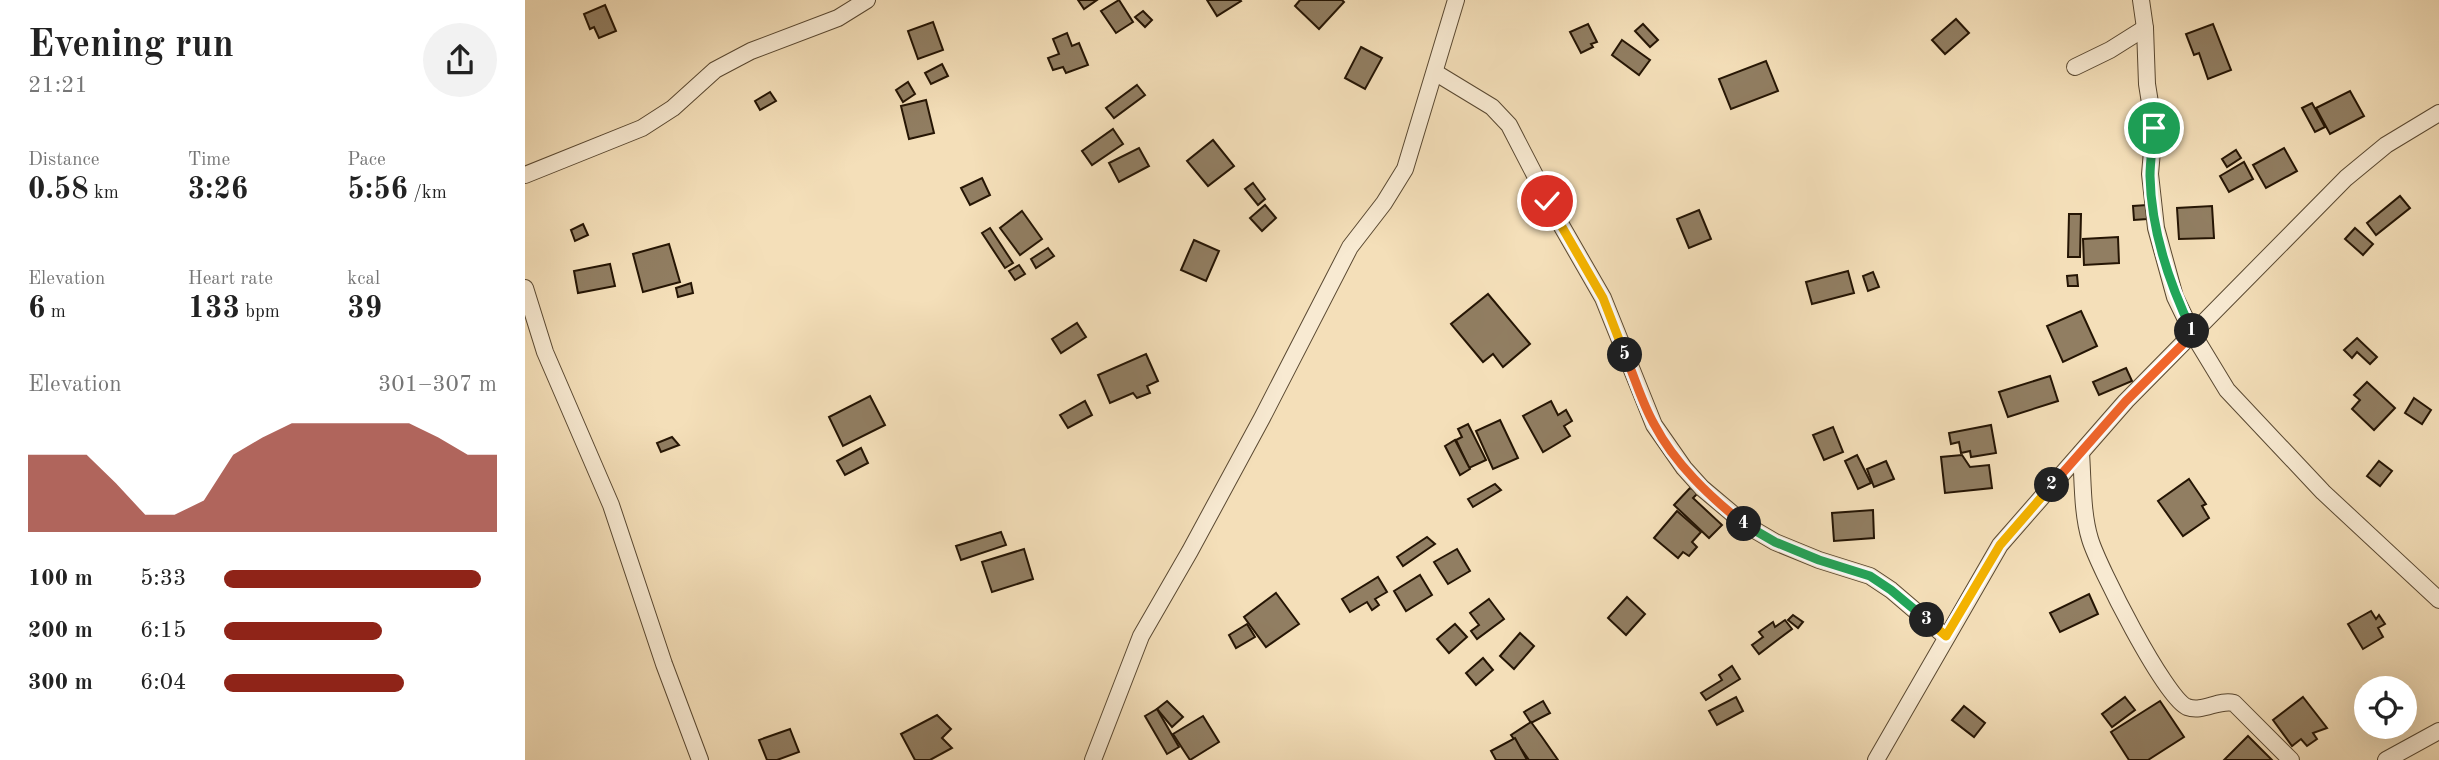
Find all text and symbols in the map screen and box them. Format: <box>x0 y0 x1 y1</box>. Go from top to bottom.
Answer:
button: share <box>423 23 497 97</box>
text: Evening run <box>28 27 234 65</box>
text: 21:21 <box>28 74 88 97</box>
pin <box>2124 98 2184 158</box>
icon: arrive <box>2135 109 2173 147</box>
text: Distance <box>28 151 100 170</box>
text: Time <box>188 151 230 170</box>
text: Pace <box>347 151 386 170</box>
pin <box>1517 171 1577 231</box>
text: 0.58 <box>28 175 89 205</box>
text: 3:26 <box>188 175 248 205</box>
text: 5:56 <box>347 175 408 205</box>
icon: check <box>1528 182 1566 220</box>
text: km <box>89 184 119 203</box>
text: /km <box>408 184 447 203</box>
text: Elevation <box>28 270 105 289</box>
text: Heart rate <box>188 270 273 289</box>
text: kcal <box>347 270 380 289</box>
text: 6 <box>28 294 45 324</box>
text: 133 <box>188 294 240 324</box>
text: 39 <box>347 294 382 324</box>
text: m <box>45 303 66 322</box>
text: bpm <box>240 303 280 322</box>
pin: 1 <box>2175 314 2209 348</box>
text: 1 <box>2186 321 2197 340</box>
pin: 5 <box>1607 338 1643 372</box>
text: 5 <box>1619 345 1630 364</box>
text: Elevation <box>28 373 122 396</box>
text: 301–307 m <box>378 373 497 396</box>
pin: 2 <box>2035 468 2069 503</box>
text: 2 <box>2046 475 2057 494</box>
pin: 4 <box>1727 506 1761 542</box>
text: 4 <box>1738 514 1749 533</box>
text: 100 m <box>28 567 93 590</box>
text: 5:33 <box>140 567 186 590</box>
pin: 3 <box>1909 602 1945 638</box>
text: 3 <box>1921 610 1932 629</box>
text: 200 m <box>28 619 93 642</box>
text: 6:15 <box>140 619 186 642</box>
text: 300 m <box>28 671 93 694</box>
text: 6:04 <box>140 671 186 694</box>
map controls <box>2354 676 2417 739</box>
button: locate <box>2354 676 2417 739</box>

